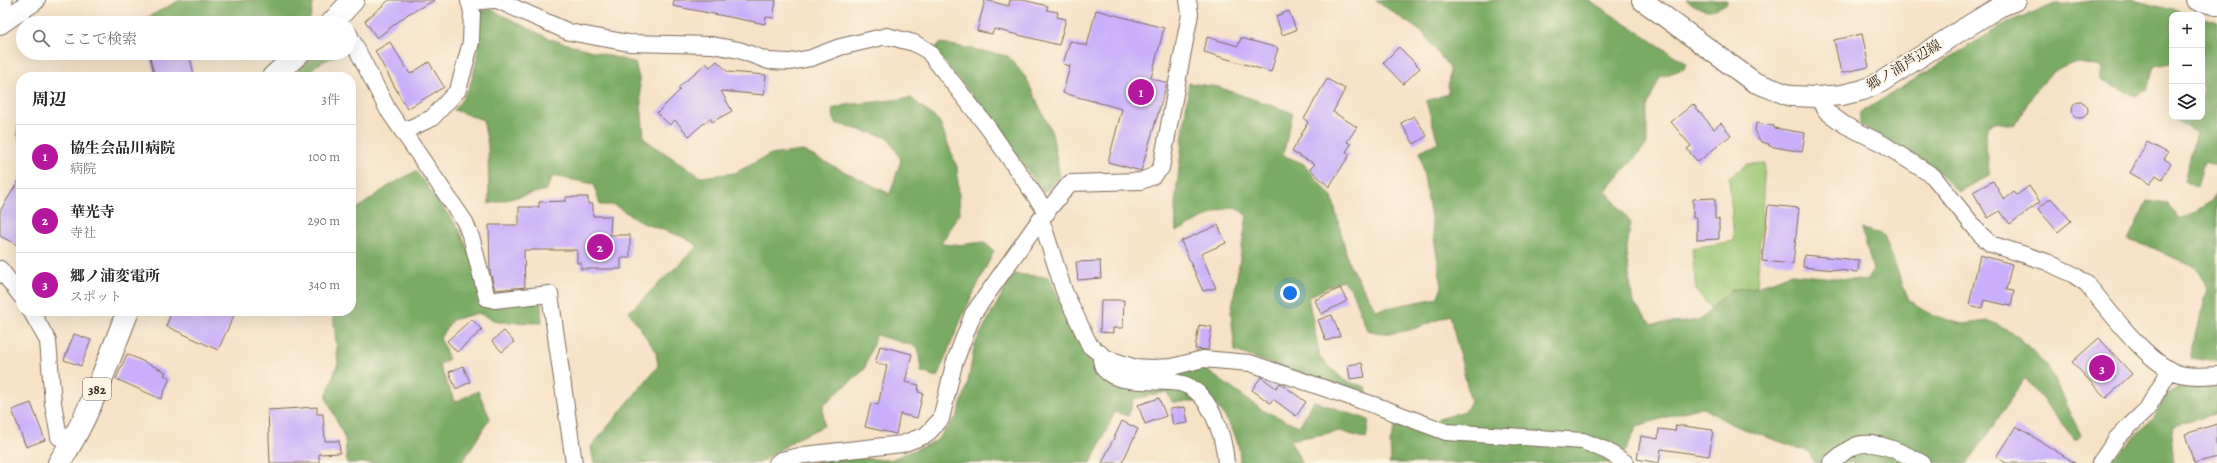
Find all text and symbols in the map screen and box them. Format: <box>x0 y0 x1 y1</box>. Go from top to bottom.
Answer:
map controls <box>2169 12 2205 120</box>
button: + <box>2169 12 2205 48</box>
search box <box>16 16 356 60</box>
icon: search <box>30 27 52 49</box>
text: ここで検索 <box>62 29 137 49</box>
street label: 郷ノ浦芦辺線 <box>1863 35 1945 95</box>
button: − <box>2169 48 2205 84</box>
pin: 1 <box>1128 77 1154 107</box>
button: layers <box>2169 84 2205 120</box>
text: 周辺 <box>32 88 66 111</box>
text: 3件 <box>322 91 340 108</box>
text: 協生会品川病院 <box>70 138 175 158</box>
text: 1 <box>43 148 47 165</box>
text: 100 m <box>308 148 340 165</box>
text: 病院 <box>70 160 96 177</box>
text: 華光寺 <box>70 202 115 222</box>
text: 2 <box>42 212 48 229</box>
text: 290 m <box>308 212 340 229</box>
text: 寺社 <box>70 224 96 241</box>
pin: 2 <box>587 232 613 262</box>
text: 郷ノ浦変電所 <box>70 266 160 286</box>
text: 3 <box>42 276 48 293</box>
text: 340 m <box>308 276 340 293</box>
your location <box>1280 283 1300 303</box>
text: スポット <box>70 288 122 305</box>
pin: 3 <box>2089 353 2115 383</box>
road number: 382 <box>83 378 111 400</box>

